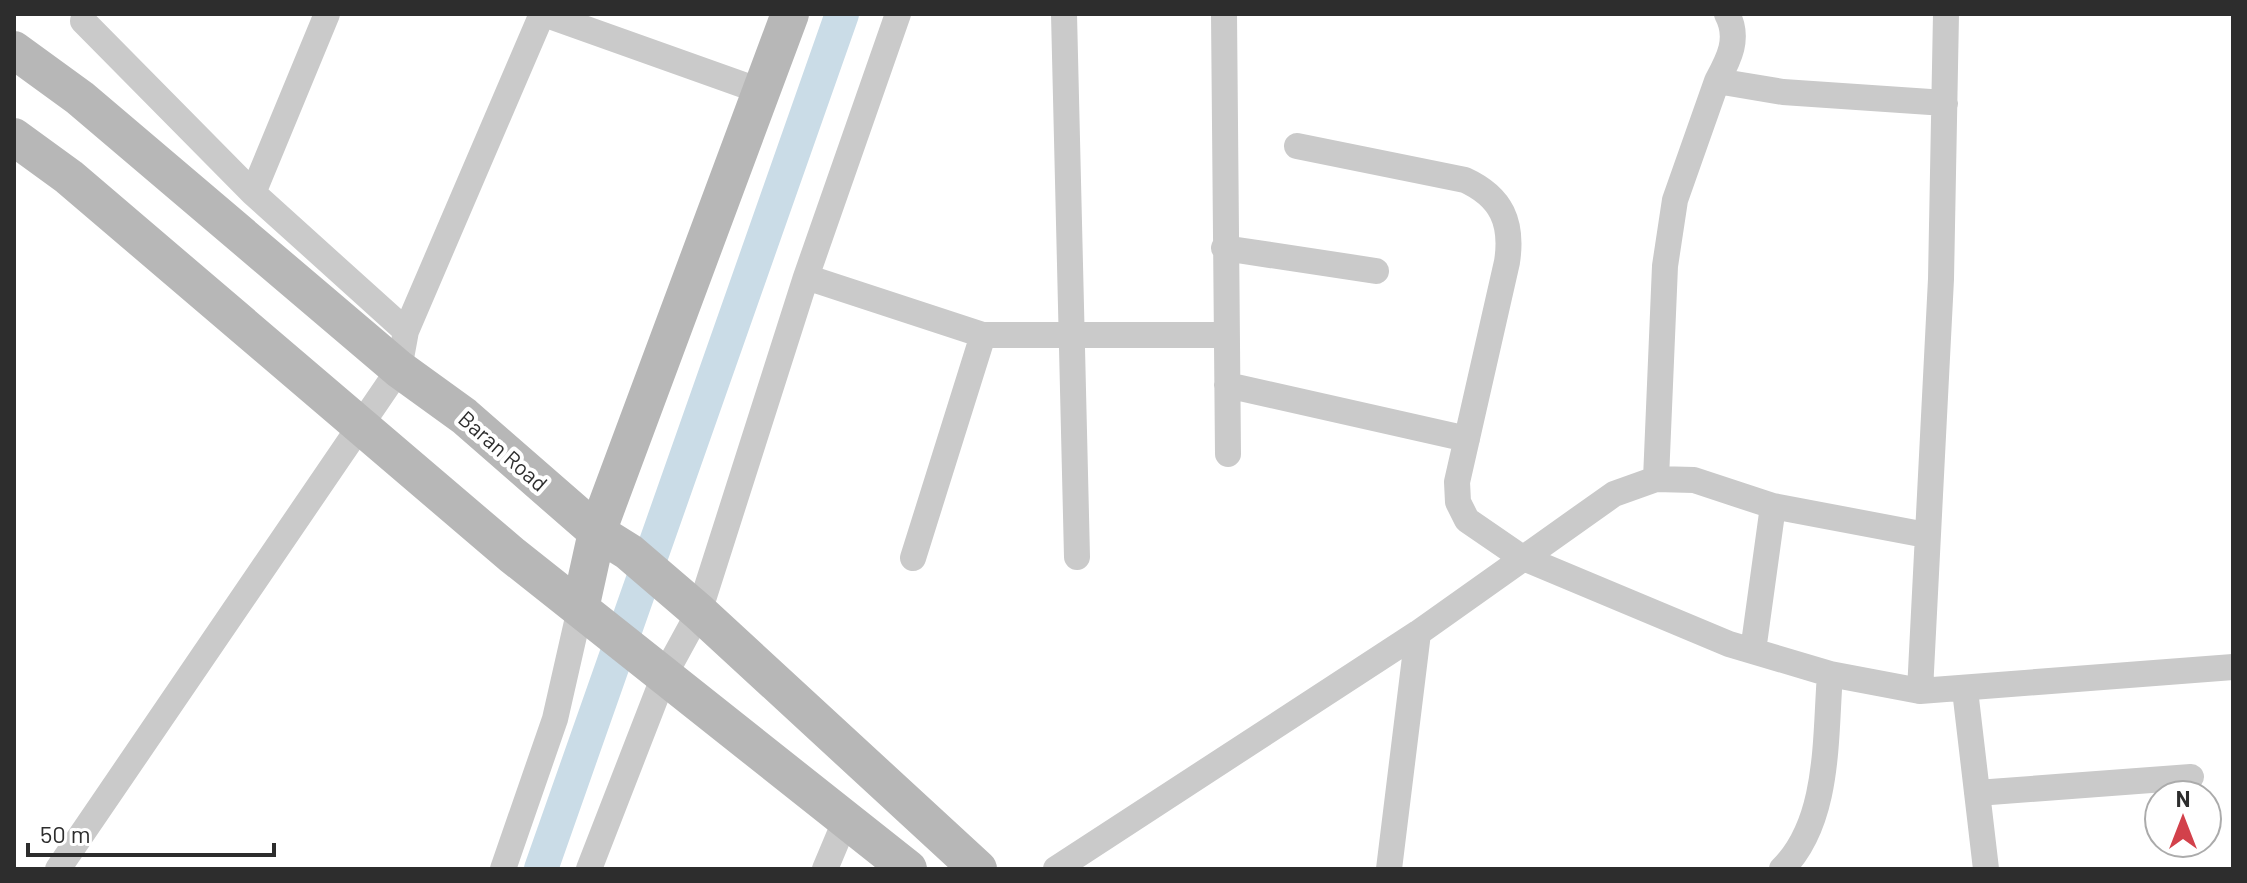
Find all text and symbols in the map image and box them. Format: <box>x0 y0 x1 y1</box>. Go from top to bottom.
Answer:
street label: Baran Road <box>454 405 553 496</box>
north arrow <box>2143 779 2223 859</box>
text: N <box>2176 785 2190 811</box>
scale bar <box>28 807 274 857</box>
text: 50 m <box>40 819 91 848</box>

